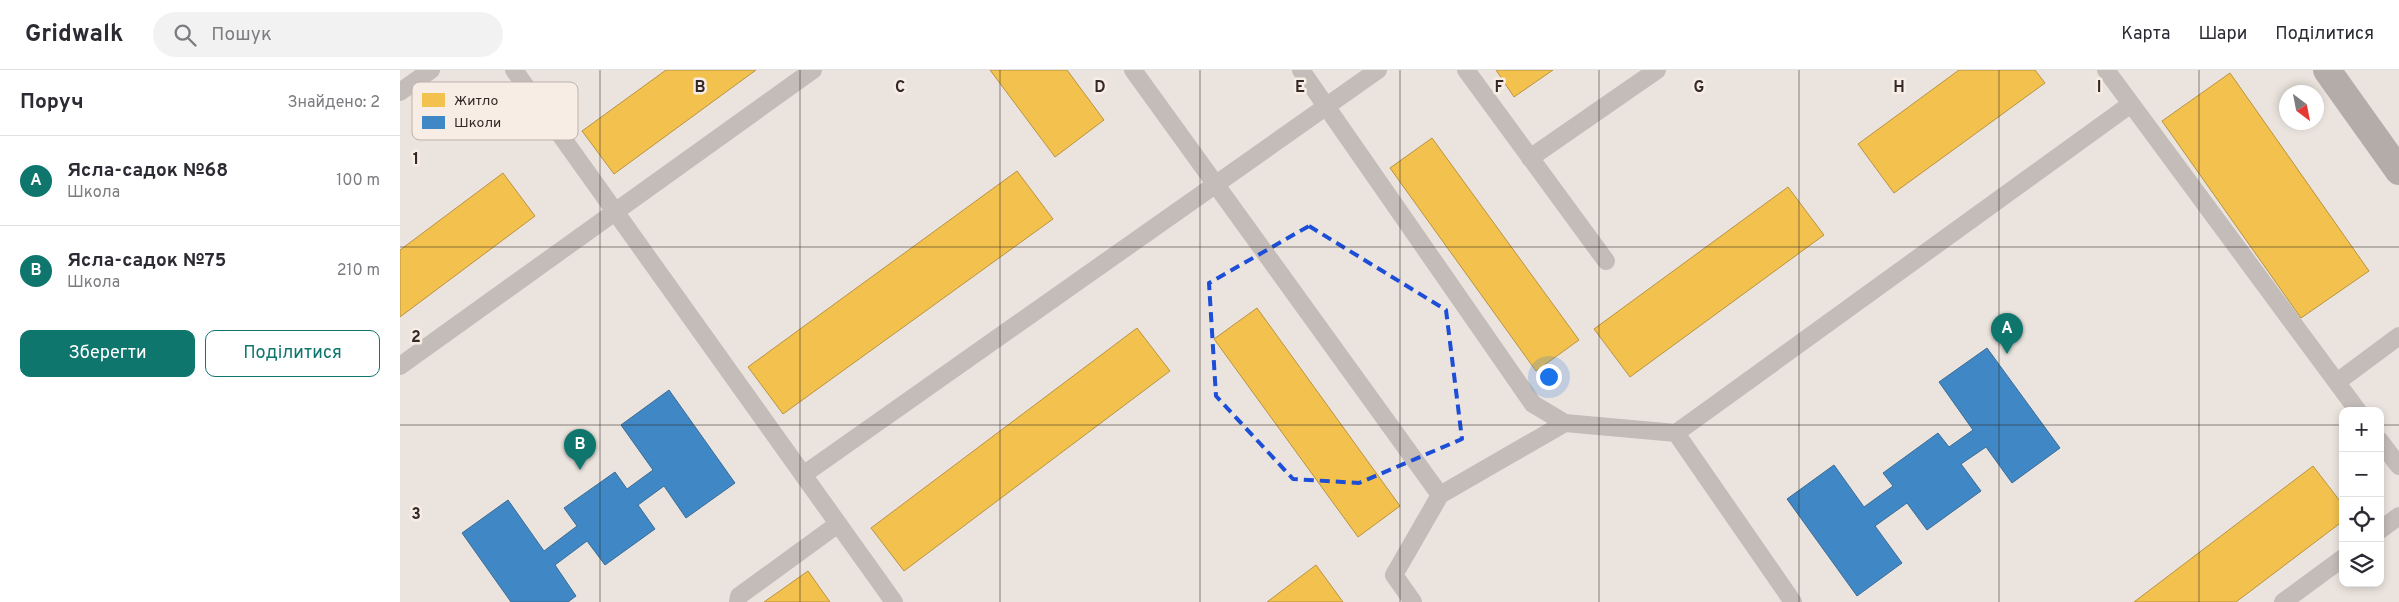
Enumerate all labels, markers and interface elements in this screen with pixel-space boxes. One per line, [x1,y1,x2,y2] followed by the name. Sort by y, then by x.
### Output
[153,12,503,57] search box
[25,20,123,50] text: Gridwalk
[171,21,199,49] icon: search
[211,23,272,47] text: Пошук
[2121,23,2170,46] text: Карта
[2198,23,2247,46] text: Шари
[2275,23,2374,46] text: Поділитися
[694,78,706,98] text: B
[895,78,905,98] text: C
[1094,78,1106,98] text: D
[1295,78,1305,98] text: E
[1494,78,1504,98] text: F
[1694,78,1704,98] text: G
[1893,78,1905,98] text: H
[2097,78,2101,98] text: I
[412,82,578,140] legend
[2279,85,2324,130] north arrow
[20,89,84,116] text: Поруч
[287,93,380,113] text: Знайдено: 2
[454,93,498,110] text: Житло
[454,115,501,132] text: Школи
[413,150,419,170] text: 1
[67,159,228,183] text: Ясла-садок №68
[30,171,42,191] text: A
[336,171,380,191] text: 100 m
[67,183,120,203] text: Школа
[67,249,226,273] text: Ясла-садок №75
[30,261,42,281] text: B
[337,261,380,281] text: 210 m
[67,273,120,293] text: Школа
[1991,313,2023,354] pin: A
[411,328,421,348] text: 2
[20,330,195,377] button: Зберегти
[205,330,380,377] button: Поділитися
[1536,364,1562,390] your location
[2339,407,2384,587] map controls
[2339,407,2384,452] button: +
[564,429,596,470] pin: B
[2339,452,2384,497] button: −
[2339,497,2384,542] button: locate
[411,505,421,525] text: 3
[2339,542,2384,587] button: layers

